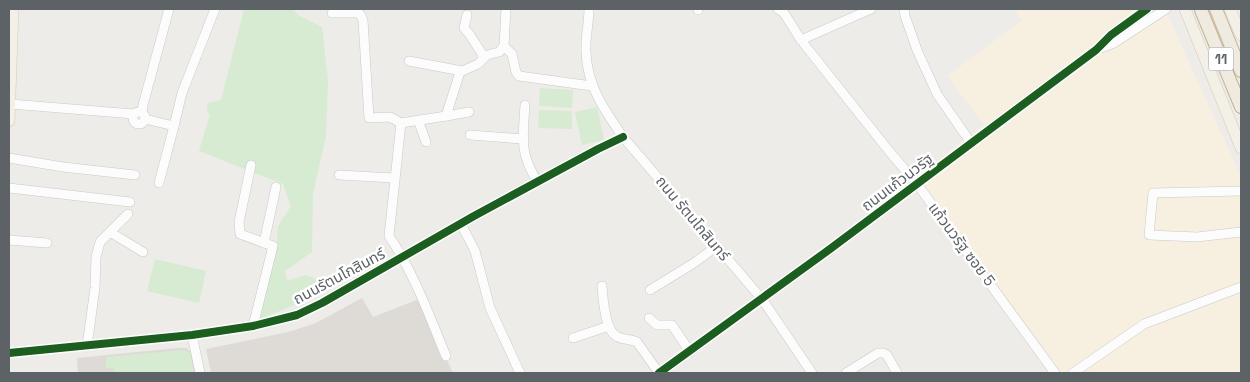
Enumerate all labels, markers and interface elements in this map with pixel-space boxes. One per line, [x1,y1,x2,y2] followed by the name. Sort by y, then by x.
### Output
[1208,48,1234,70] road number: 11
[858,149,936,215] street label: ถนนแก้วนวรัฐ
[652,172,735,265] street label: ถนน รัตนโกสินทร์
[924,199,1000,289] street label: แก้วนวรัฐ ซอย 5
[290,243,389,308] street label: ถนนรัตนโกสินทร์

